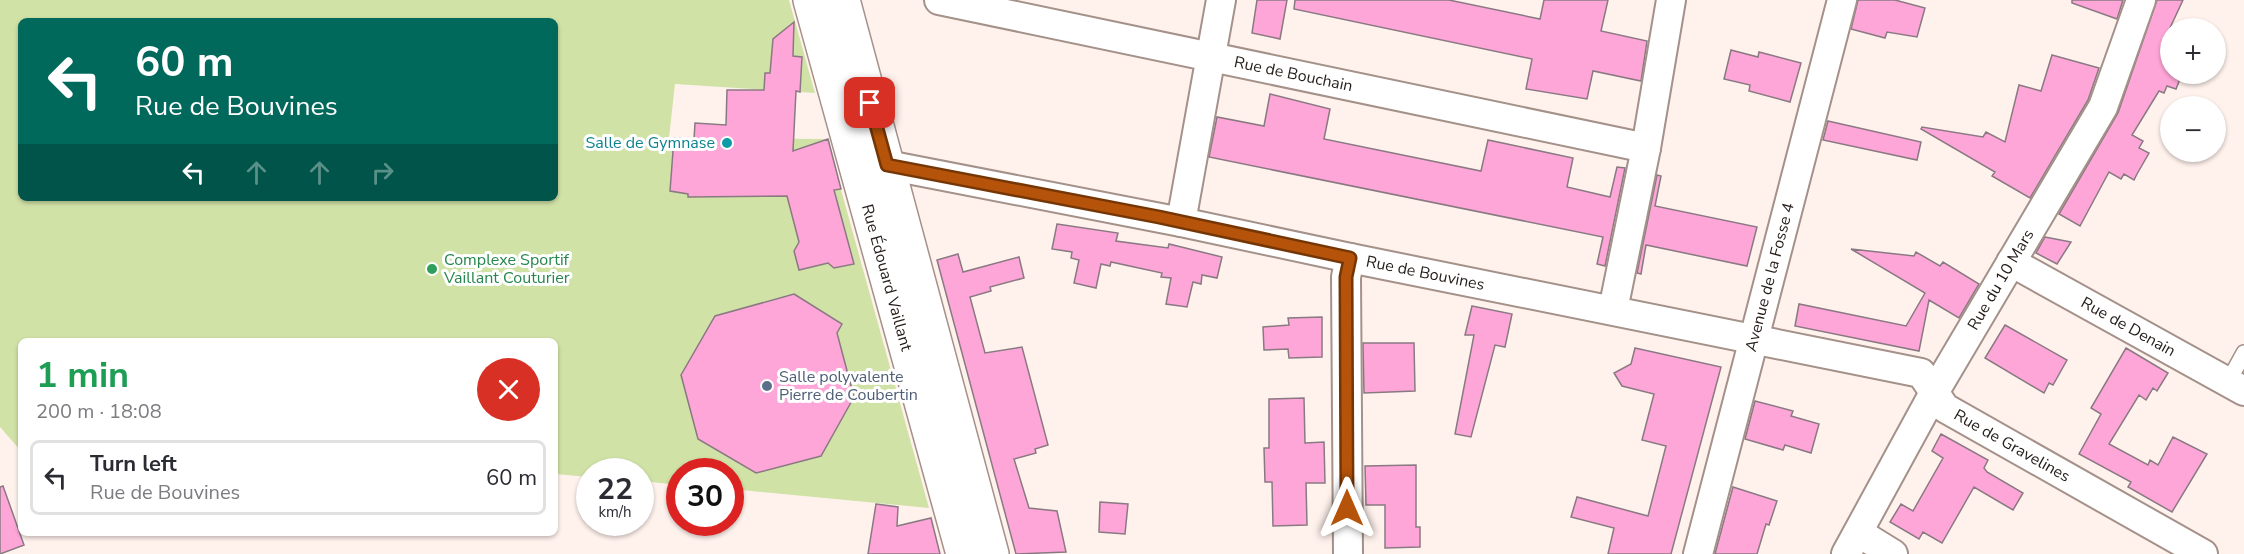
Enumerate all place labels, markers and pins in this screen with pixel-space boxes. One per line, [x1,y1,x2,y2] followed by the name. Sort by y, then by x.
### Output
[844,77,895,128] pin
[585,132,715,154] place label: Salle de Gymnase
[720,136,734,150] marker: Salle de Gymnase
[443,249,570,289] place label: Complexe Sportif Vaillant Couturier
[425,262,439,276] marker: Complexe Sportif Vaillant Couturier
[779,366,918,406] place label: Salle polyvalente Pierre de Coubertin
[760,379,774,393] marker: Salle polyvalente Pierre de Coubertin

